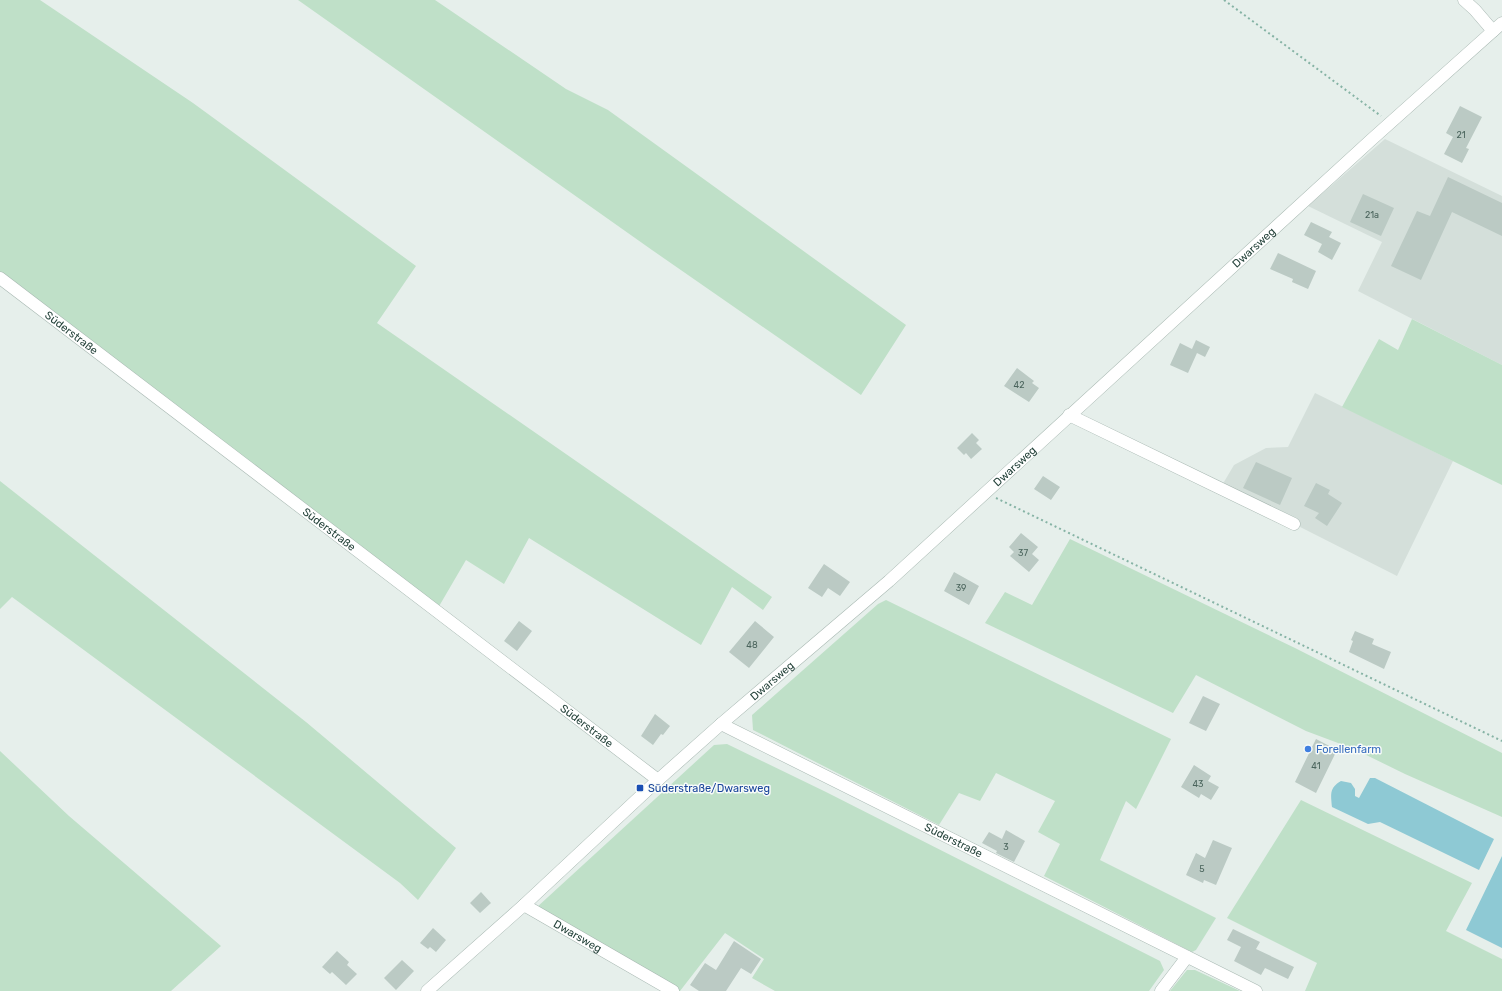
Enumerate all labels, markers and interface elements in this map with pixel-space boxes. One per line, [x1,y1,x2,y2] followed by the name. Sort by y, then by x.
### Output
[1456,130,1466,140] house number: 21
[1365,210,1379,220] house number: 21a
[1230,225,1278,271] street label: Dwarsweg
[42,309,100,357] street label: Süderstraße
[1014,380,1024,390] house number: 42
[991,444,1039,489] street label: Dwarsweg
[300,505,358,554] street label: Süderstraße
[1018,548,1028,558] house number: 37
[956,583,966,593] house number: 39
[746,640,758,650] house number: 48
[748,659,797,703] street label: Dwarsweg
[557,702,615,750] street label: Süderstraße
[1316,743,1381,756] place label: Forellenfarm
[1303,744,1313,754] marker: Forellenfarm
[1311,761,1321,771] house number: 41
[1193,779,1204,789] house number: 43
[648,782,770,795] place label: Süderstraße/Dwarsweg
[635,783,645,793] marker: Süderstraße/Dwarsweg
[922,821,985,860] street label: Süderstraße
[1003,842,1009,852] house number: 3
[1199,864,1205,874] house number: 5
[551,917,604,955] street label: Dwarsweg

